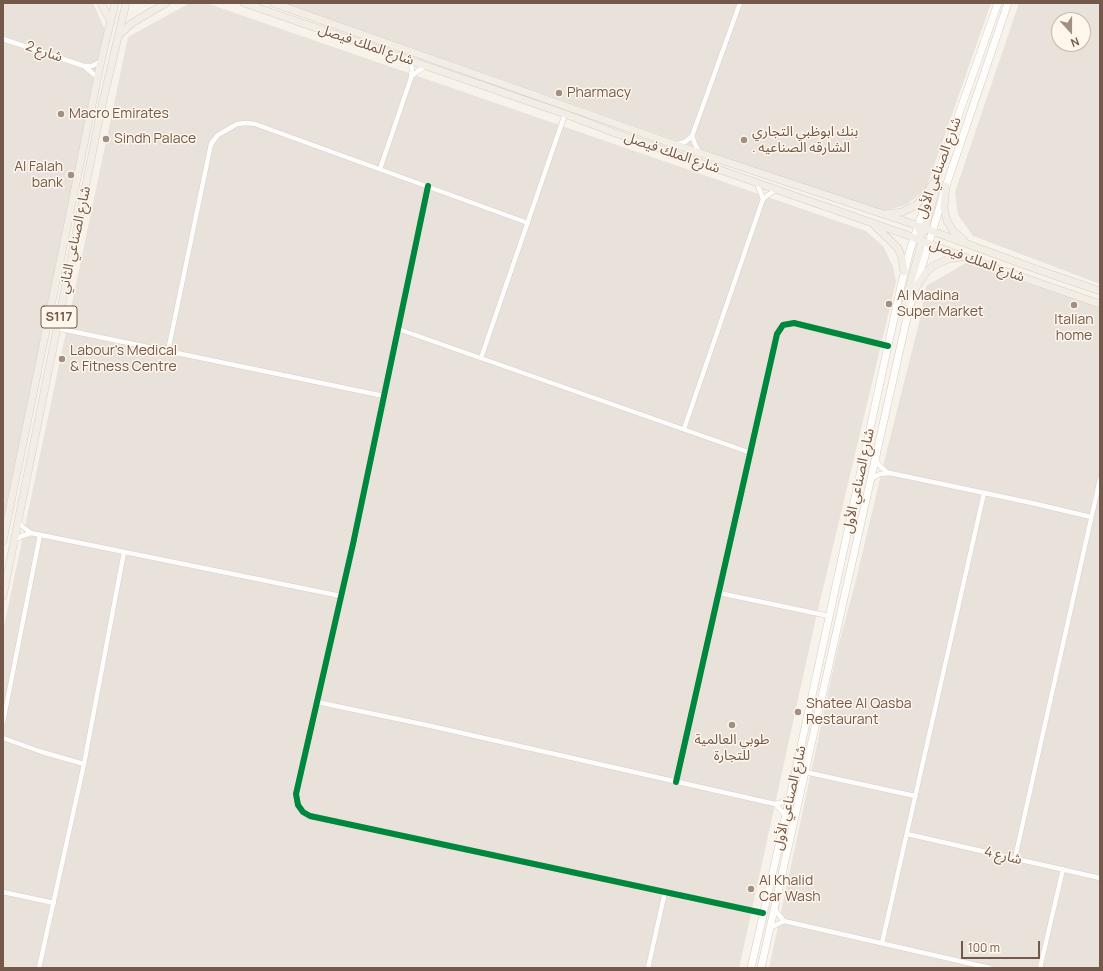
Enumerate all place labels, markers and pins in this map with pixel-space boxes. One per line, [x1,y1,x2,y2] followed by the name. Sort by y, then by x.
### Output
[567,85,631,101] place label: Pharmacy
[554,88,564,98] marker: Pharmacy
[69,106,169,122] place label: Macro Emirates
[56,109,66,119] marker: Macro Emirates
[752,124,858,156] place label: بنك ابوظبي التجاري . الشارقه الصناعيه
[114,131,196,147] place label: Sindh Palace
[101,134,111,144] marker: Sindh Palace
[739,135,749,145] marker: بنك ابوظبي التجاري . الشارقه الصناعيه
[14,159,63,192] place label: Al Falah bank
[66,170,76,180] marker: Al Falah bank
[897,288,983,320] place label: Al Madina Super Market
[884,299,894,309] marker: Al Madina Super Market
[1069,300,1079,310] marker: Italian home
[1054,312,1094,344] place label: Italian home
[70,343,177,376] place label: Labour's Medical & Fitness Centre
[57,354,67,364] marker: Labour's Medical & Fitness Centre
[806,696,911,728] place label: Shatee Al Qasba Restaurant
[793,707,803,717] marker: Shatee Al Qasba Restaurant
[727,720,737,730] marker: طوبي العالمية للتجارة
[694,732,770,764] place label: طوبي العالمية للتجارة
[759,873,821,906] place label: Al Khalid Car Wash
[746,884,756,894] marker: Al Khalid Car Wash

